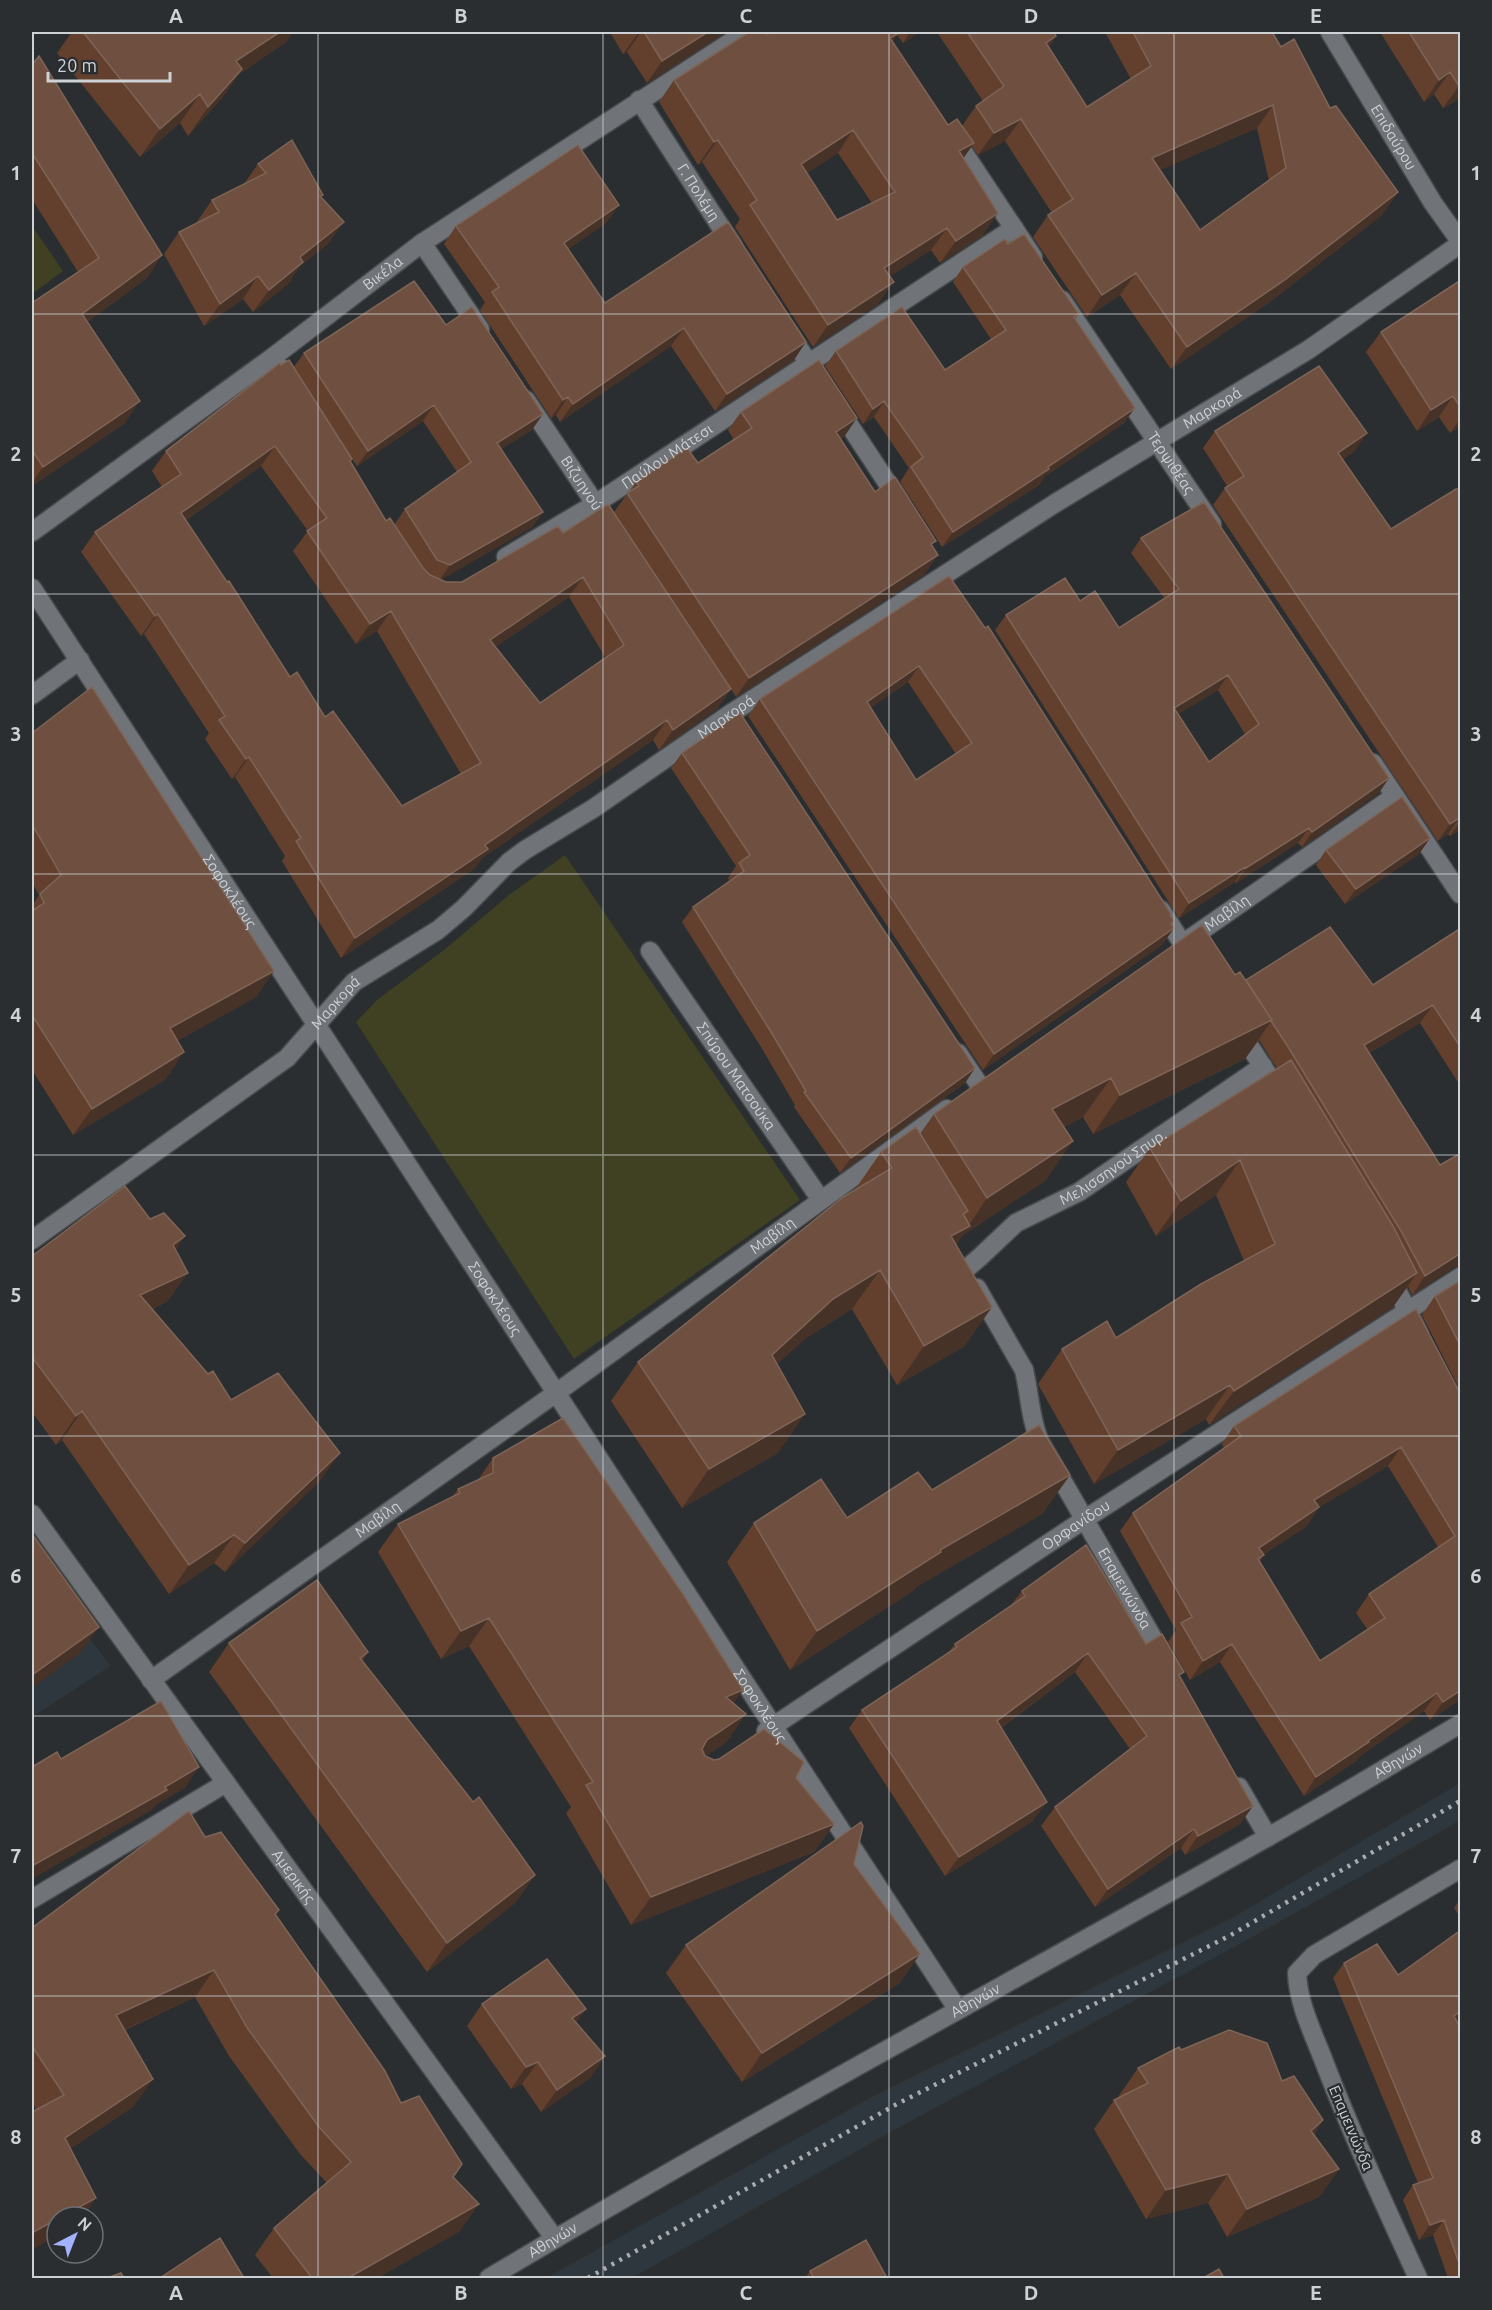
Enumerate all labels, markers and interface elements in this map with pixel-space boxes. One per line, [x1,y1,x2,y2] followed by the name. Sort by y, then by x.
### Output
[169,4,183,27] text: A
[454,4,468,27] text: B
[740,4,753,27] text: C
[1024,4,1038,27] text: D
[1310,4,1322,27] text: E
[48,45,170,83] scale bar
[57,55,97,75] text: 20 m
[1368,101,1420,173] street label: Επιδαύρου
[674,160,724,224] street label: Γ. Πολέμη
[10,161,22,184] text: 1
[1470,161,1482,184] text: 1
[359,252,406,293] street label: Βικέλα
[1180,384,1244,432] street label: Μαρκορά
[618,420,716,492] street label: Παύλου Μάτεσι
[1145,428,1198,497] street label: Τερψιθέας
[10,442,22,465] text: 2
[1470,442,1482,465] text: 2
[558,453,606,513] street label: Βιζυηνού
[694,691,758,742] street label: Μαρκορά
[10,722,22,745] text: 3
[1470,722,1482,745] text: 3
[200,851,260,931] street label: Σοφοκλέους
[1201,891,1253,934] street label: Μαβίλη
[307,972,362,1032] street label: Μαρκορά
[10,1003,22,1026] text: 4
[1470,1003,1482,1026] text: 4
[694,1019,779,1133] street label: Σπύρου Ματσούκα
[1057,1126,1170,1208] street label: Μελισσηνού Σπυρ.
[746,1213,798,1257] street label: Μαβίλη
[465,1258,525,1339] street label: Σοφοκλέους
[10,1283,22,1306] text: 5
[1470,1283,1482,1306] text: 5
[1038,1496,1113,1553] street label: Ορφανίδου
[352,1497,403,1541] street label: Μαβίλη
[1095,1545,1155,1632] street label: Επαμεινώνδα
[10,1564,22,1587] text: 6
[1470,1564,1482,1587] text: 6
[730,1666,791,1746] street label: Σοφοκλέους
[1370,1739,1426,1782] street label: Αθηνών
[10,1844,22,1867] text: 7
[1470,1844,1482,1867] text: 7
[269,1846,319,1906] street label: Αμερικής
[947,1979,1003,2021] street label: Αθηνών
[1326,2083,1377,2173] street label: Επαμεινώνδα
[10,2125,22,2148] text: 8
[1470,2125,1482,2148] text: 8
[45,2205,105,2265] north arrow
[75,2213,95,2235] text: N
[525,2219,580,2261] street label: Αθηνών
[169,2281,183,2304] text: A
[454,2281,468,2304] text: B
[740,2281,753,2304] text: C
[1024,2281,1038,2304] text: D
[1310,2281,1322,2304] text: E

